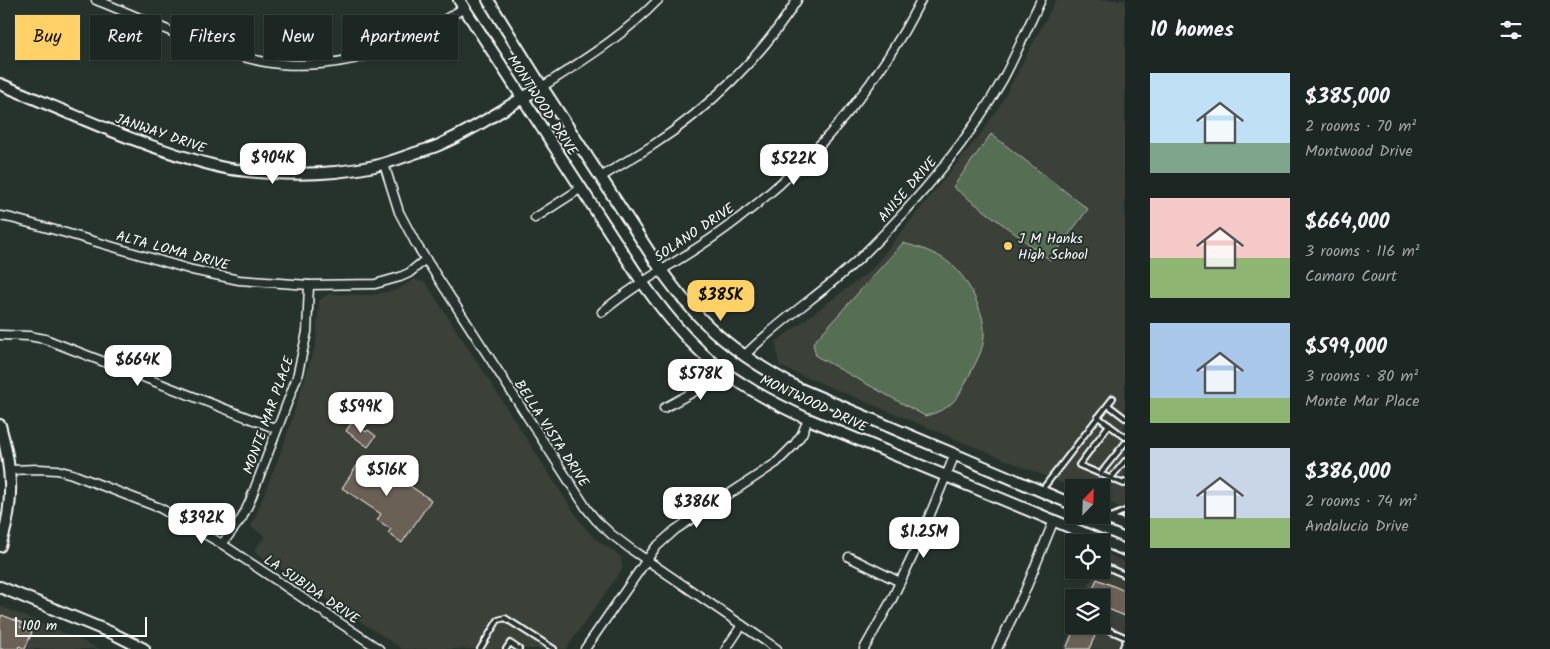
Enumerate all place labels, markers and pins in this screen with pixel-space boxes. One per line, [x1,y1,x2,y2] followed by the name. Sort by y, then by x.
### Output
[238,142,308,185] pin: $904K
[759,144,829,186] pin: $522K
[1018,228,1088,266] place label: J M Hanks High School
[1002,240,1014,252] marker: J M Hanks High School
[686,280,756,322] pin: $385K
[103,344,173,387] pin: $664K
[666,358,736,401] pin: $578K
[326,392,396,434] pin: $599K
[352,454,422,497] pin: $516K
[662,486,732,529] pin: $386K
[167,502,237,545] pin: $392K
[883,516,965,559] pin: $1.25M

